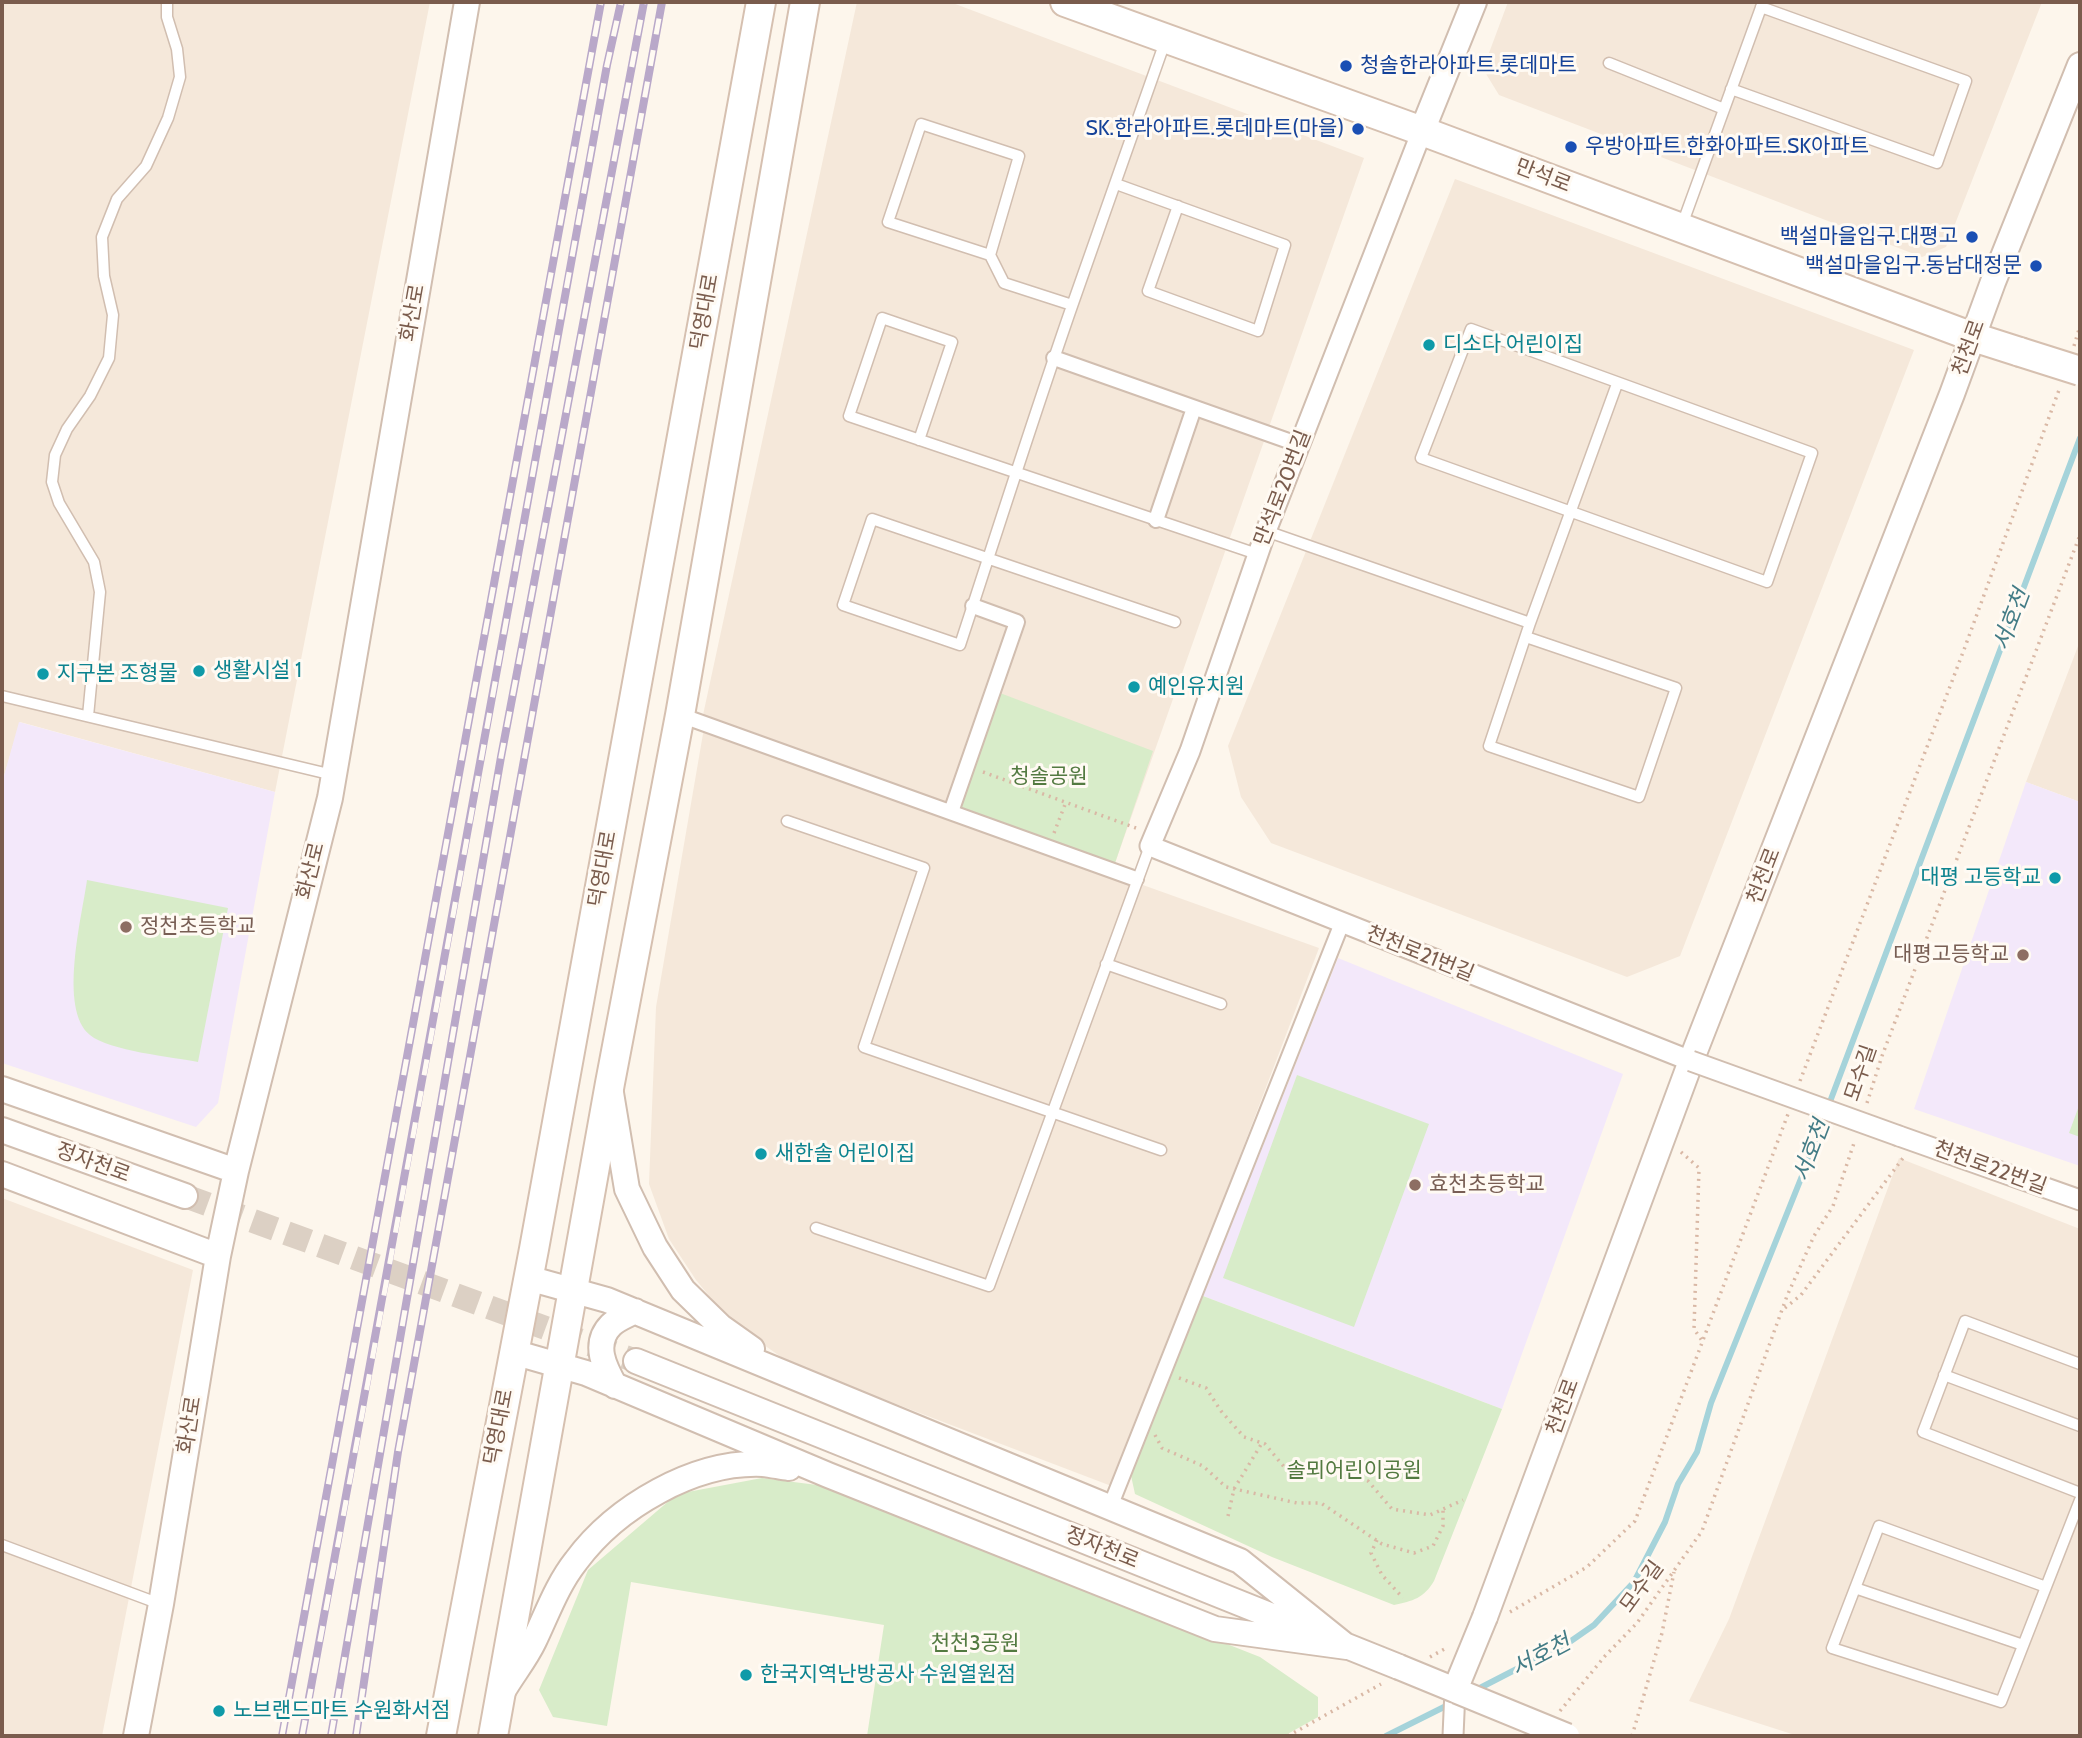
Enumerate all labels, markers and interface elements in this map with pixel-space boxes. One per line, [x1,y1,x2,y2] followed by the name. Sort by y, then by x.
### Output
[1360,53,1577,79] place label: 청솔한라아파트.롯데마트
[1338,58,1354,74] marker: 청솔한라아파트.롯데마트
[1085,116,1344,142] place label: SK.한라아파트.롯데마트(마을)
[1350,121,1366,137] marker: SK.한라아파트.롯데마트(마을)
[1585,134,1869,160] place label: 우방아파트.한화아파트.SK아파트
[1563,139,1579,155] marker: 우방아파트.한화아파트.SK아파트
[1511,154,1575,198] street label: 만석로
[1780,224,1958,250] place label: 백설마을입구.대평고
[1964,229,1980,245] marker: 백설마을입구.대평고
[1805,253,2022,279] place label: 백설마을입구.동남대정문
[2028,258,2044,274] marker: 백설마을입구.동남대정문
[686,272,724,352] street label: 덕영대로
[396,282,430,344] street label: 화산로
[1947,316,1991,380] street label: 천천로
[1443,332,1583,358] place label: 디소다 어린이집
[1421,337,1437,353] marker: 디소다 어린이집
[1249,426,1317,550] street label: 만석로20번길
[1988,585,2036,655] water label: 서호천
[213,658,302,684] place label: 생활시설 1
[57,661,178,687] place label: 지구본 조형물
[191,663,207,679] marker: 생활시설 1
[35,666,51,682] marker: 지구본 조형물
[1148,674,1245,700] place label: 예인유치원
[1126,679,1142,695] marker: 예인유치원
[1010,764,1088,790] park label: 청솔공원
[584,829,622,909] street label: 덕영대로
[292,840,330,902] street label: 화산로
[1742,844,1786,908] street label: 천천로
[1920,865,2041,891] place label: 대평 고등학교
[2047,870,2063,886] marker: 대평 고등학교
[140,914,256,940] place label: 정천초등학교
[118,919,134,935] marker: 정천초등학교
[1362,921,1478,987] street label: 천천로21번길
[1893,942,2009,968] place label: 대평고등학교
[2015,947,2031,963] marker: 대평고등학교
[1840,1041,1882,1105] street label: 모수길
[1788,1116,1836,1186] water label: 서호천
[1930,1136,2050,1200] street label: 천천로22번길
[52,1138,134,1188] street label: 정자천로
[775,1141,915,1167] place label: 새한솔 어린이집
[753,1146,769,1162] marker: 새한솔 어린이집
[1429,1172,1545,1198] place label: 효천초등학교
[1407,1177,1423,1193] marker: 효천초등학교
[1541,1375,1585,1439] street label: 천천로
[479,1387,519,1467] street label: 덕영대로
[173,1394,207,1456] street label: 화산로
[1286,1458,1422,1484] park label: 솔뫼어린이공원
[1061,1522,1143,1574] street label: 정자천로
[1615,1556,1669,1618] street label: 모수길
[1506,1629,1576,1683] water label: 서호천
[931,1631,1019,1657] park label: 천천3공원
[760,1662,1016,1688] place label: 한국지역난방공사 수원열원점
[738,1667,754,1683] marker: 한국지역난방공사 수원열원점
[233,1698,450,1724] place label: 노브랜드마트 수원화서점
[211,1703,227,1719] marker: 노브랜드마트 수원화서점

